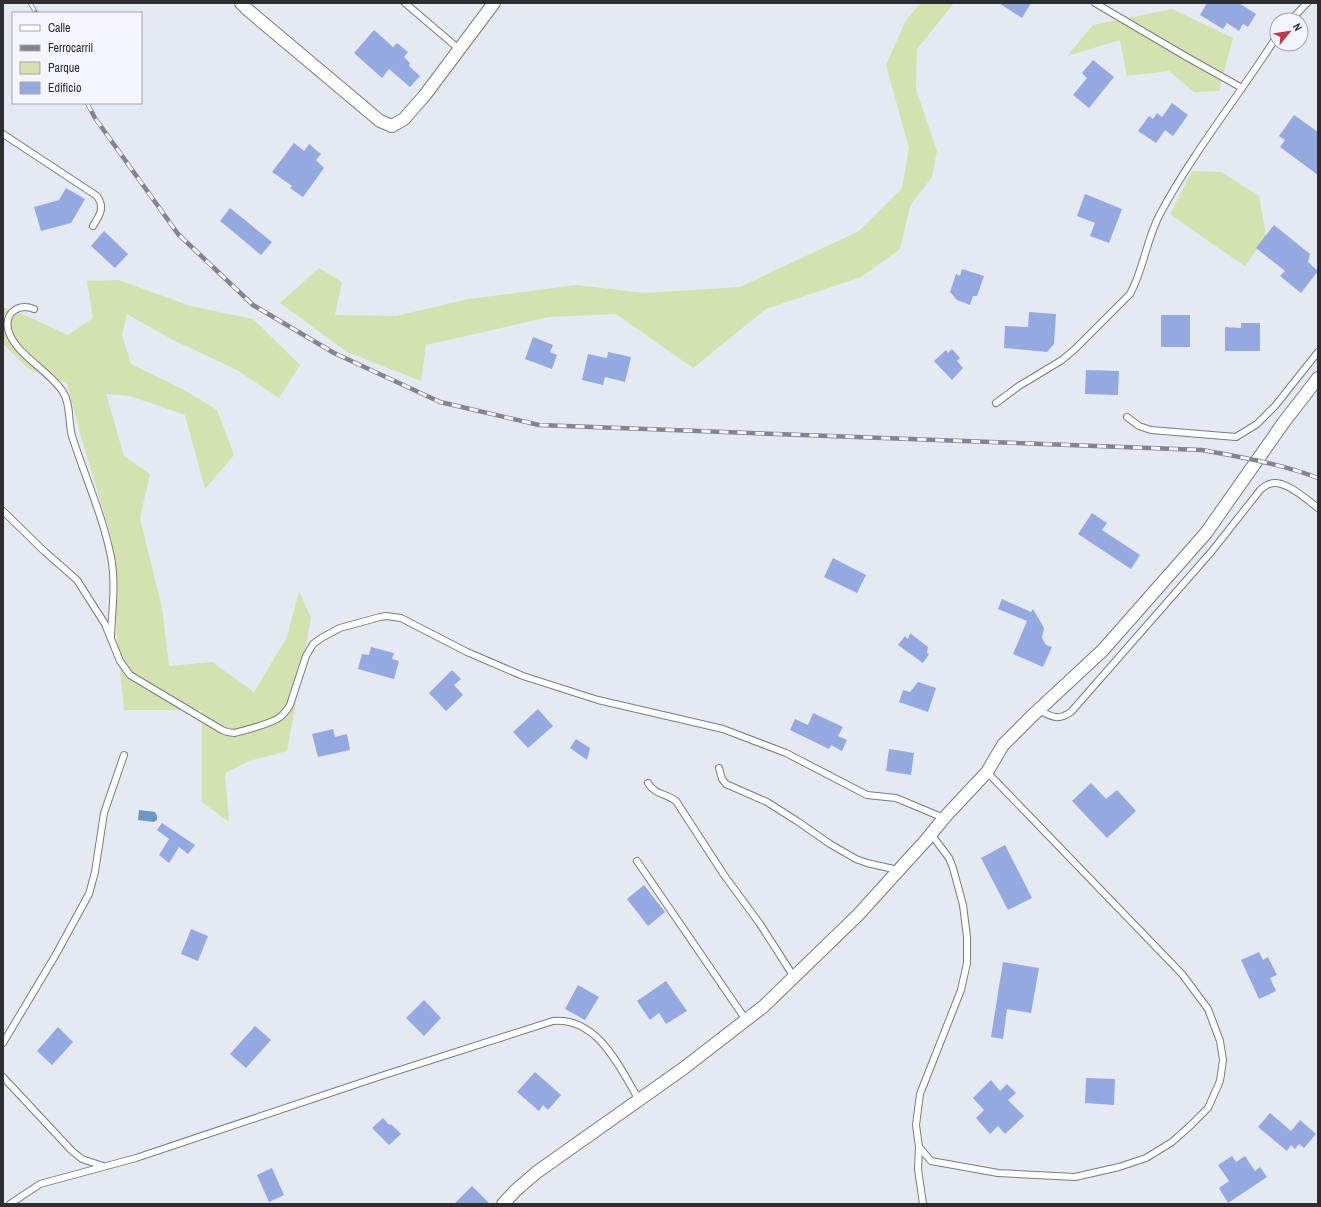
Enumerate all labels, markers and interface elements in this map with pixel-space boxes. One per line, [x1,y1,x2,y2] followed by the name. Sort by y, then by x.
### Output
[12,12,142,104] legend
[1269,12,1309,52] north arrow
[48,20,70,36] text: Calle
[1290,21,1305,33] text: N
[48,40,93,56] text: Ferrocarril
[48,60,80,76] text: Parque
[48,80,81,96] text: Edificio

